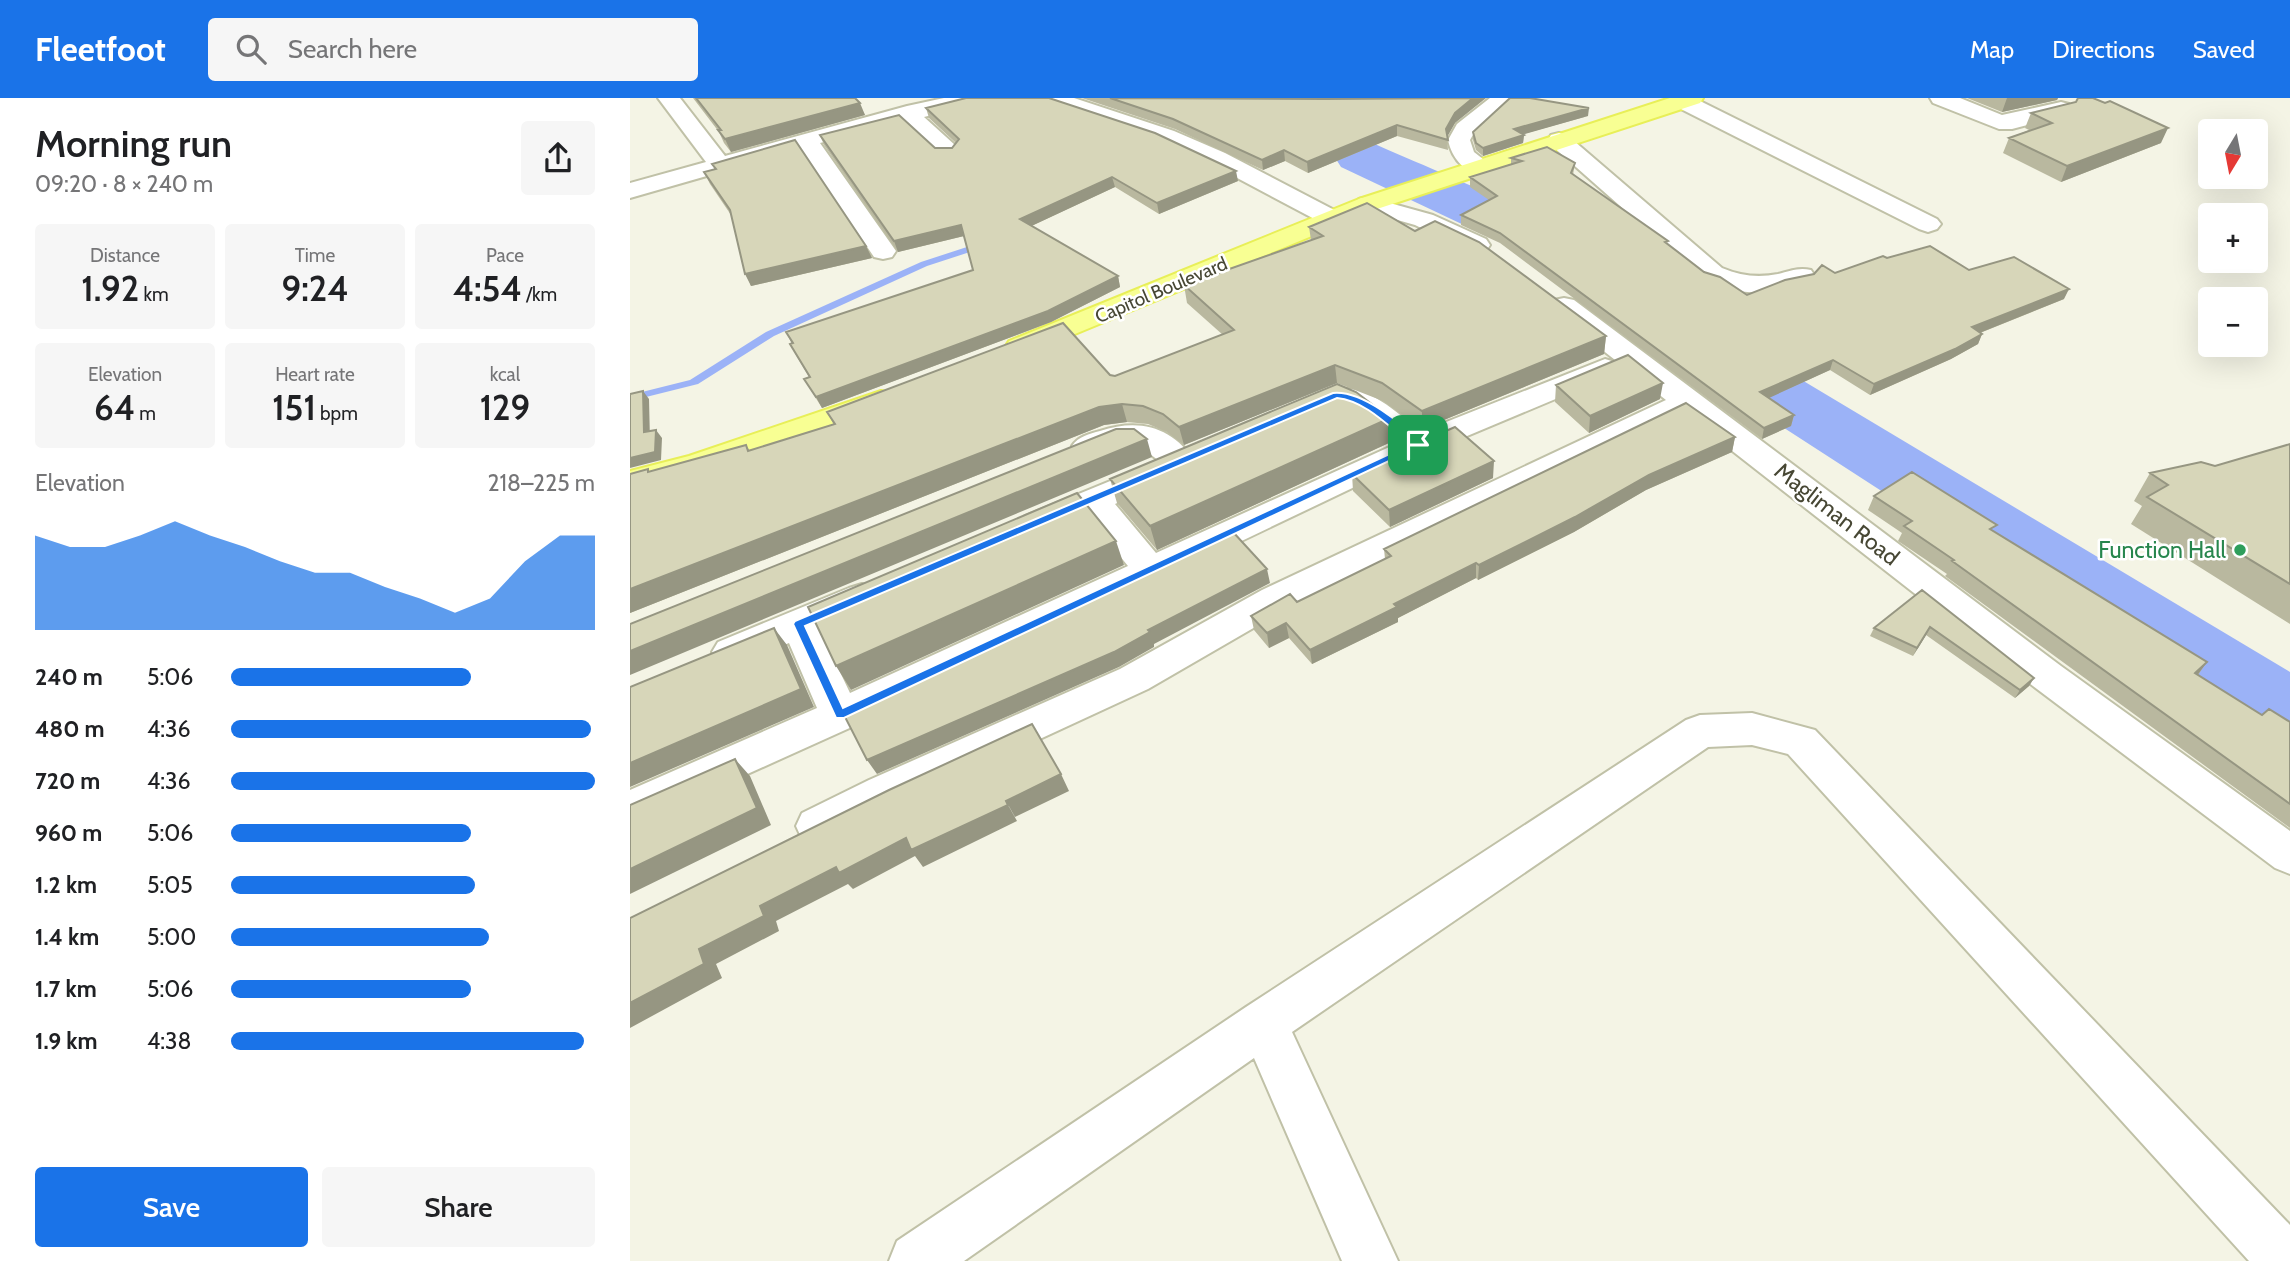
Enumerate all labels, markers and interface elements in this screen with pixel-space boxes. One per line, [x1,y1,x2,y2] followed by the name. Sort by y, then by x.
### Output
[208,18,698,81] search box
[35,29,166,69] text: Fleetfoot
[232,30,270,68] icon: search
[288,33,417,65] text: Search here
[1970,35,2014,64] text: Map
[2052,35,2155,64] text: Directions
[2193,35,2255,64] text: Saved
[2198,119,2268,189] north arrow
[2198,119,2268,357] map controls
[35,120,232,167] text: Morning run
[521,121,595,195] button: share
[35,170,213,198] text: 09:20 · 8 × 240 m
[2198,203,2268,273] button: +
[90,244,160,267] text: Distance
[295,244,335,267] text: Time
[486,244,524,267] text: Pace
[1091,252,1231,328] street label: Capitol Boulevard
[81,267,139,310] text: 1.92
[282,267,348,310] text: 9:24
[453,267,522,310] text: 4:54
[139,283,169,306] text: km
[522,283,557,306] text: /km
[2198,287,2268,357] button: −
[88,363,162,386] text: Elevation
[275,363,355,386] text: Heart rate
[490,363,520,386] text: kcal
[94,386,135,429] text: 64
[272,386,316,429] text: 151
[480,386,530,429] text: 129
[135,402,156,425] text: m
[316,402,358,425] text: bpm
[1388,415,1448,475] pin
[1399,426,1437,464] icon: arrive
[1769,457,1905,571] street label: Magliman Road
[35,469,125,497] text: Elevation
[487,469,595,497] text: 218–225 m
[2098,536,2227,564] place label: Function Hall
[2232,542,2248,558] marker: Function Hall
[35,663,103,691] text: 240 m
[147,663,193,691] text: 5:06
[35,715,105,743] text: 480 m
[147,715,191,743] text: 4:36
[35,767,100,795] text: 720 m
[147,767,191,795] text: 4:36
[35,819,102,847] text: 960 m
[147,819,193,847] text: 5:06
[35,871,97,899] text: 1.2 km
[147,871,193,899] text: 5:05
[35,923,99,951] text: 1.4 km
[147,923,196,951] text: 5:00
[35,975,97,1003] text: 1.7 km
[147,975,193,1003] text: 5:06
[35,1027,98,1055] text: 1.9 km
[147,1027,191,1055] text: 4:38
[35,1167,308,1247] button: Save
[322,1167,595,1247] button: Share

